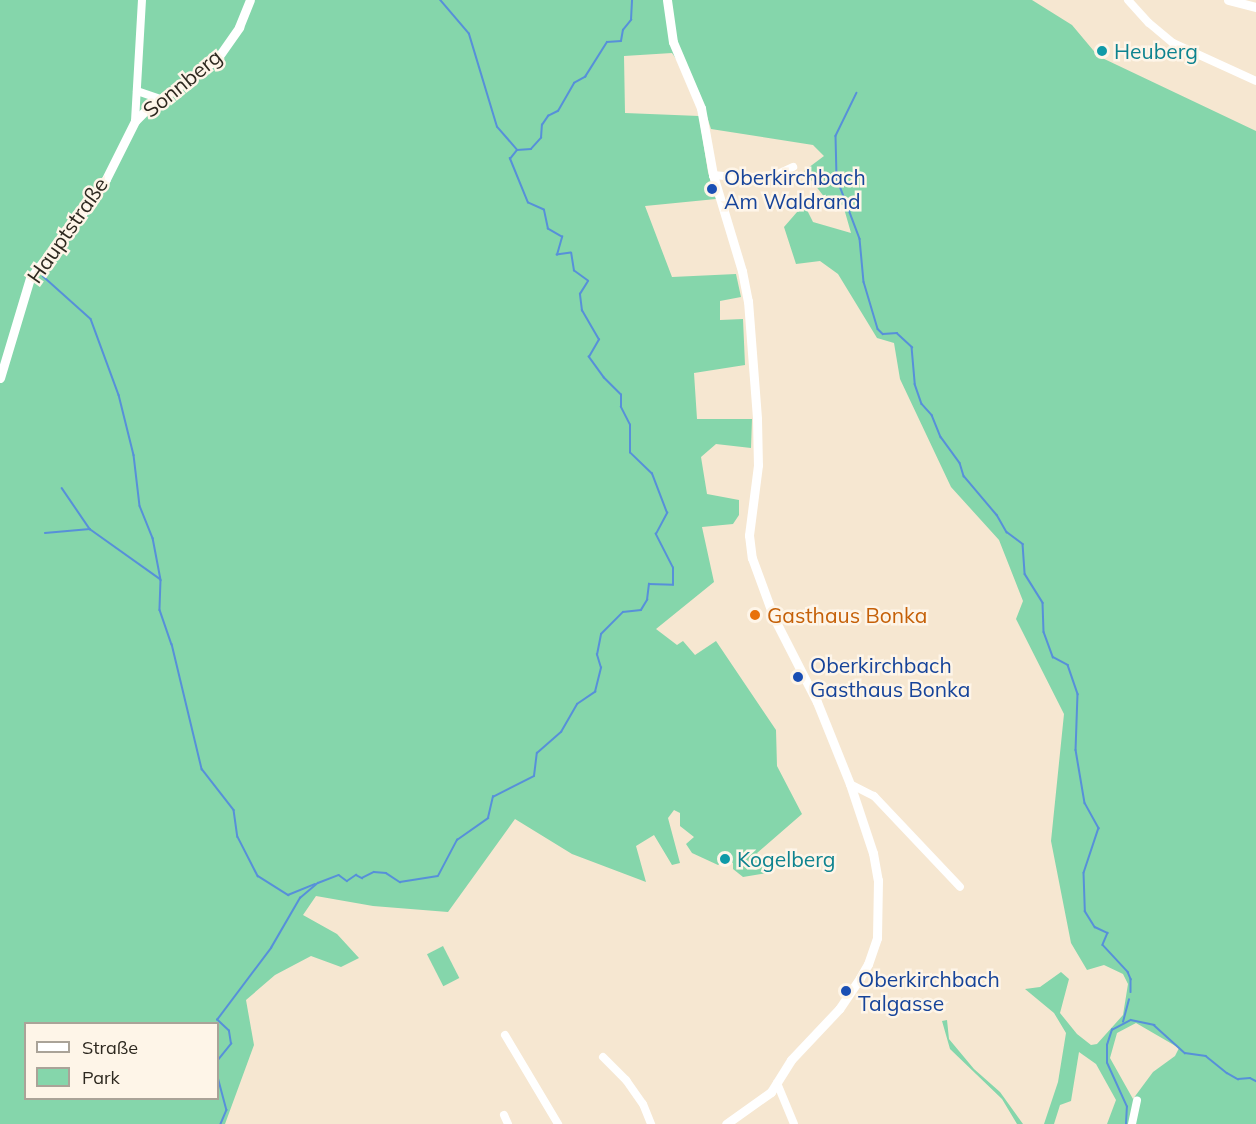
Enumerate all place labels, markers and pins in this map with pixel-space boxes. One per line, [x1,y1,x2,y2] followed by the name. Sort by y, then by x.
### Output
[1114,38,1198,64] place label: Heuberg
[1095,44,1109,58] marker: Heuberg
[724,164,866,214] place label: Oberkirchbach Am Waldrand
[705,182,719,196] marker: Oberkirchbach Am Waldrand
[767,602,927,628] place label: Gasthaus Bonka
[748,608,762,622] marker: Gasthaus Bonka
[810,652,970,702] place label: Oberkirchbach Gasthaus Bonka
[791,670,805,684] marker: Oberkirchbach Gasthaus Bonka
[737,846,835,872] place label: Kogelberg
[718,852,732,866] marker: Kogelberg
[858,966,1000,1016] place label: Oberkirchbach Talgasse
[839,984,853,998] marker: Oberkirchbach Talgasse

